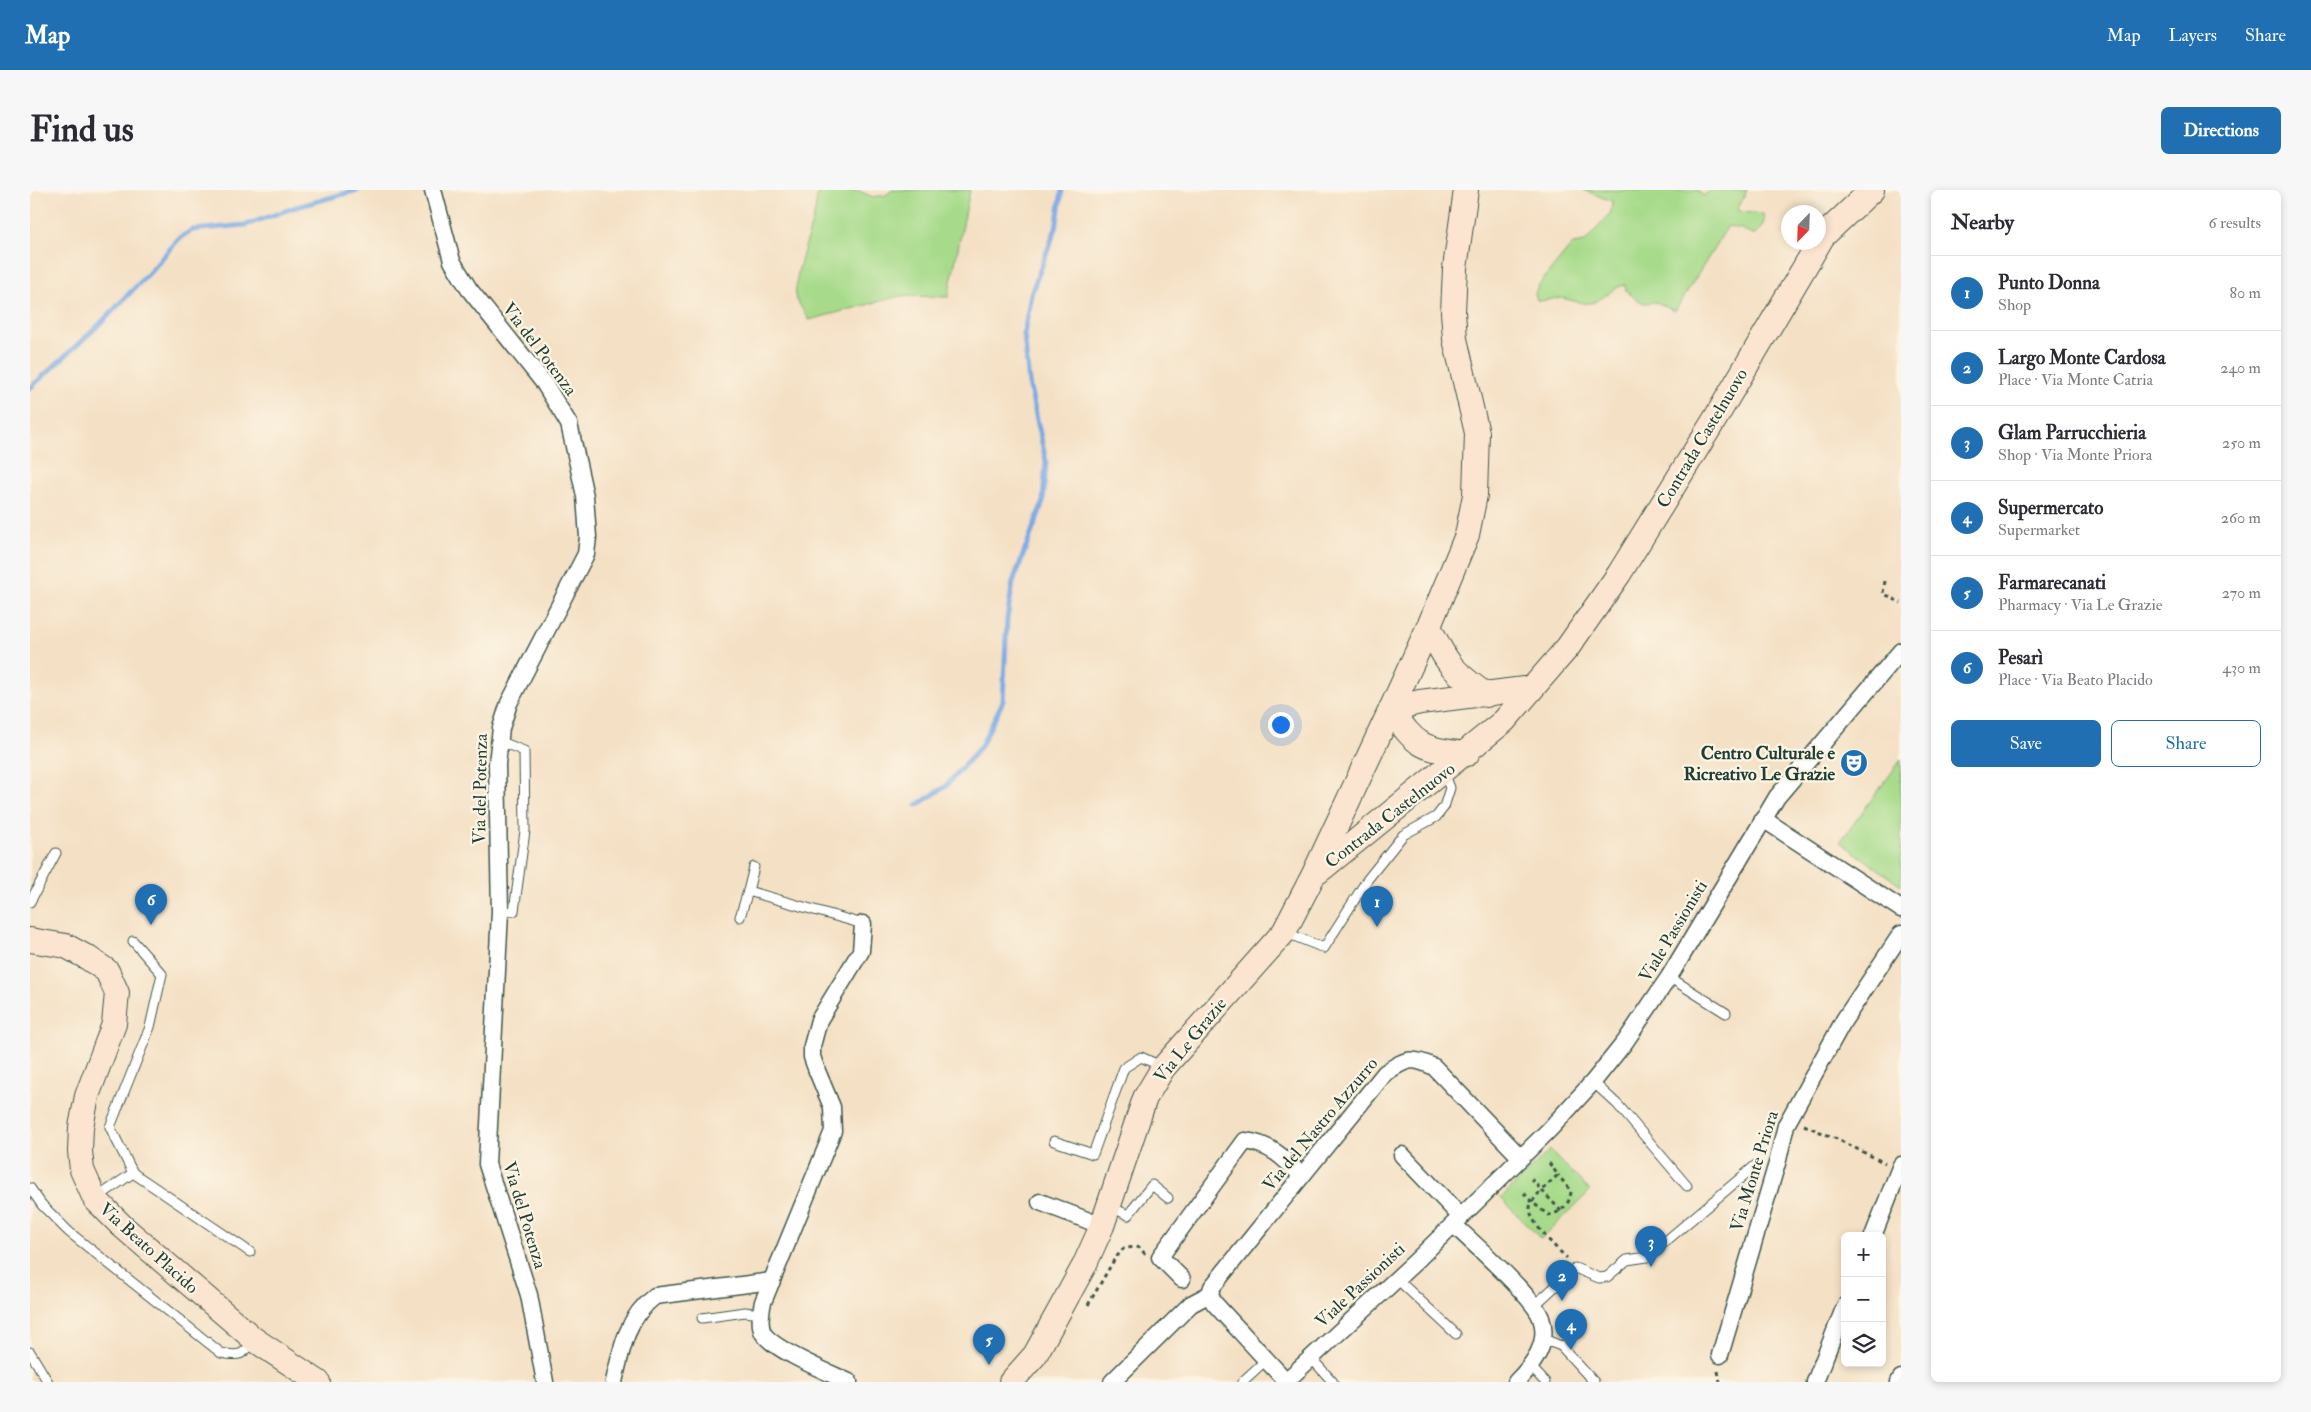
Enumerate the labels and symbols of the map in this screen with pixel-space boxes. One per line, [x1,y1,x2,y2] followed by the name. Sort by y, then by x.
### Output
[1781,205,1826,250] north arrow
[497,298,583,401] street label: Via del Potenza
[1652,364,1753,512] street label: Contrada Castelnuovo
[1268,712,1294,738] your location
[468,733,493,845] street label: Via del Potenza
[1683,742,1835,786] place label: Centro Culturale e Ricreativo Le Grazie
[1839,748,1869,778] theatre icon: Centro Culturale e Ricreativo Le Grazie
[1321,757,1460,873] street label: Contrada Castelnuovo
[1634,876,1713,986] street label: Viale Passionisti
[135,884,167,925] pin: 6
[1361,886,1393,927] pin: 1
[1149,993,1232,1088] street label: Via Le Grazie
[1258,1052,1383,1196] street label: Via del Nastro Azzurro
[1725,1107,1784,1234] street label: Via Monte Priora
[497,1159,552,1272] street label: Via del Potenza
[94,1198,203,1299] street label: Via Beato Placido
[1635,1226,1667,1267] pin: 3
[1311,1238,1410,1333] street label: Viale Passionisti
[1546,1260,1578,1301] pin: 2
[1555,1309,1587,1350] pin: 4
[973,1324,1005,1365] pin: 5

